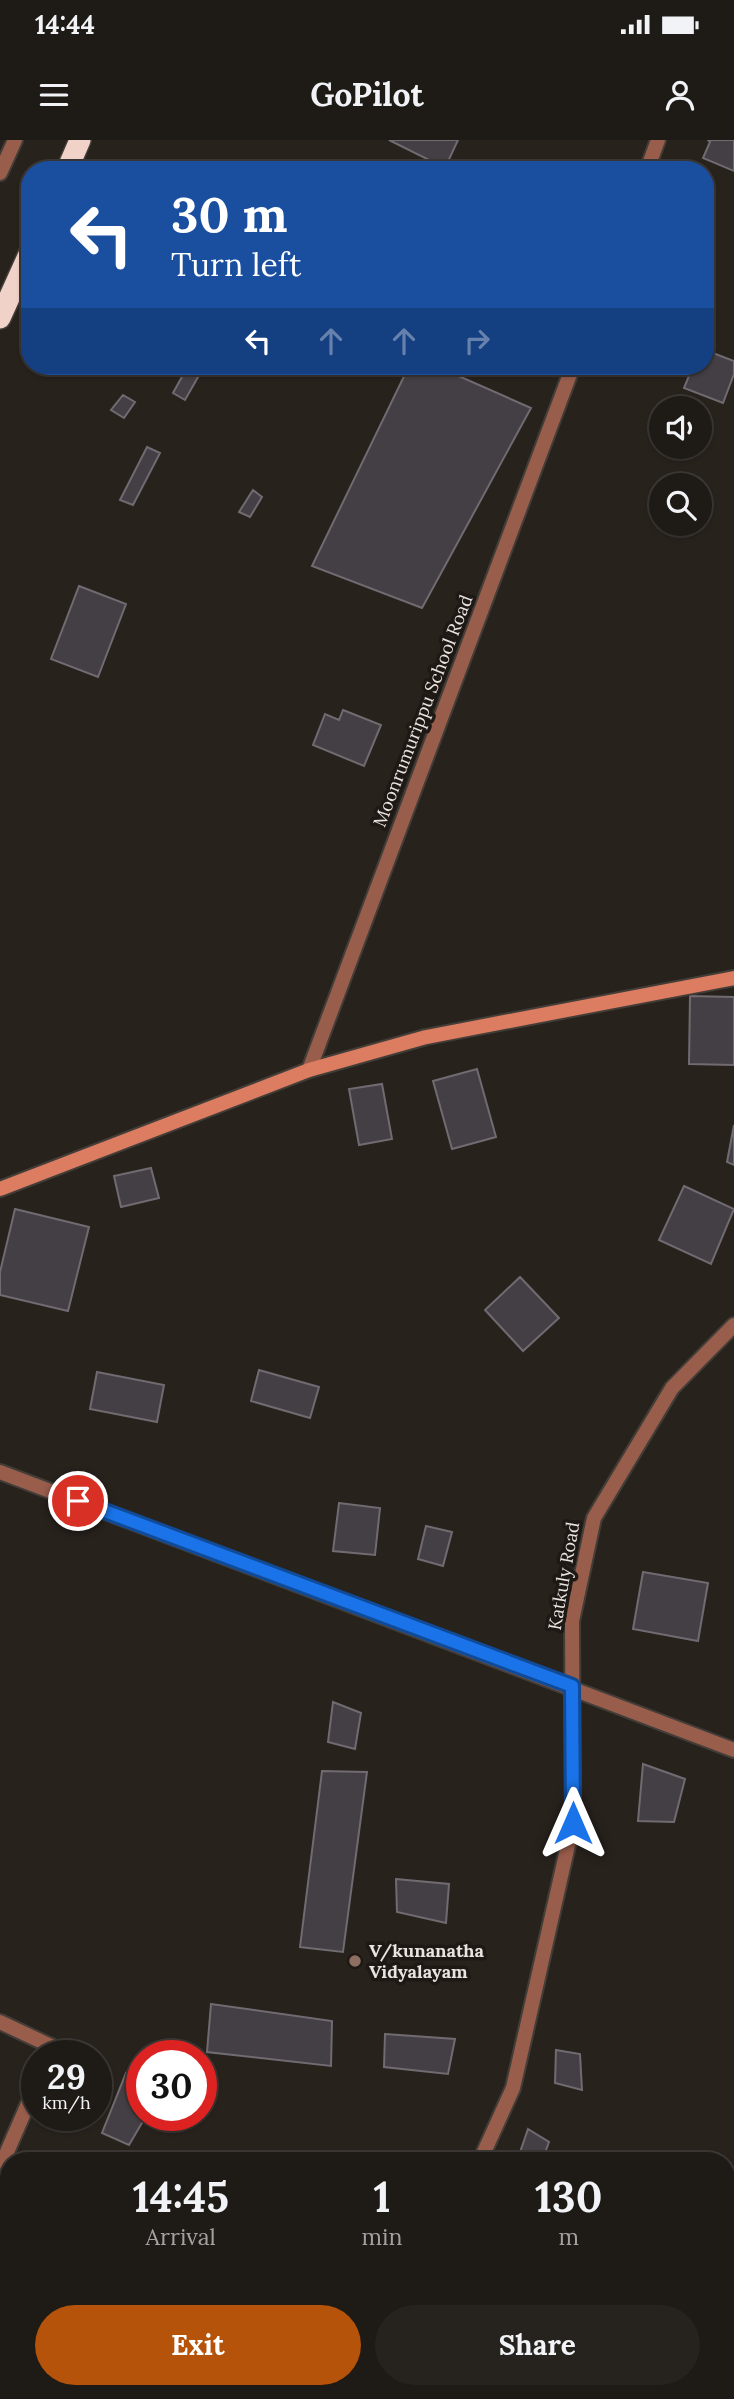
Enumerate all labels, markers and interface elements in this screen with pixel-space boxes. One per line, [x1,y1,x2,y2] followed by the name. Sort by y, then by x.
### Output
[35,8,95,41] text: 14:44
[310,74,424,115] text: GoPilot
[35,76,73,114] icon: menu
[661,76,699,114] icon: person
[171,183,288,245] text: 30 m
[56,189,147,280] icon: left
[171,244,301,285] text: Turn left
[239,322,277,360] icon: left
[312,322,350,360] icon: ahead
[385,322,423,360] icon: ahead
[458,322,496,360] icon: right
[649,396,712,536] map controls
[649,396,712,459] button: sound
[649,473,712,536] button: search
[368,591,478,830] street label: Moonrumurippu School Road
[48,1471,108,1531] pin
[59,1482,97,1520] icon: arrive
[543,1520,584,1632] street label: Katkuly Road
[536,1786,610,1860] position arrow
[369,1939,485,1983] place label: V/kunanatha Vidyalayam
[347,1953,363,1969] marker: V/kunanatha Vidyalayam
[126,2040,217,2131] speed limit sign: 30
[47,2054,86,2099] text: 29
[42,2091,91,2114] text: km/h
[133,2170,229,2224] text: 14:45
[373,2170,390,2224] text: 1
[535,2170,602,2224] text: 130
[146,2222,216,2251] text: Arrival
[361,2222,402,2251] text: min
[558,2222,579,2251] text: m
[35,2305,361,2385] button: Exit
[375,2305,700,2385] button: Share

